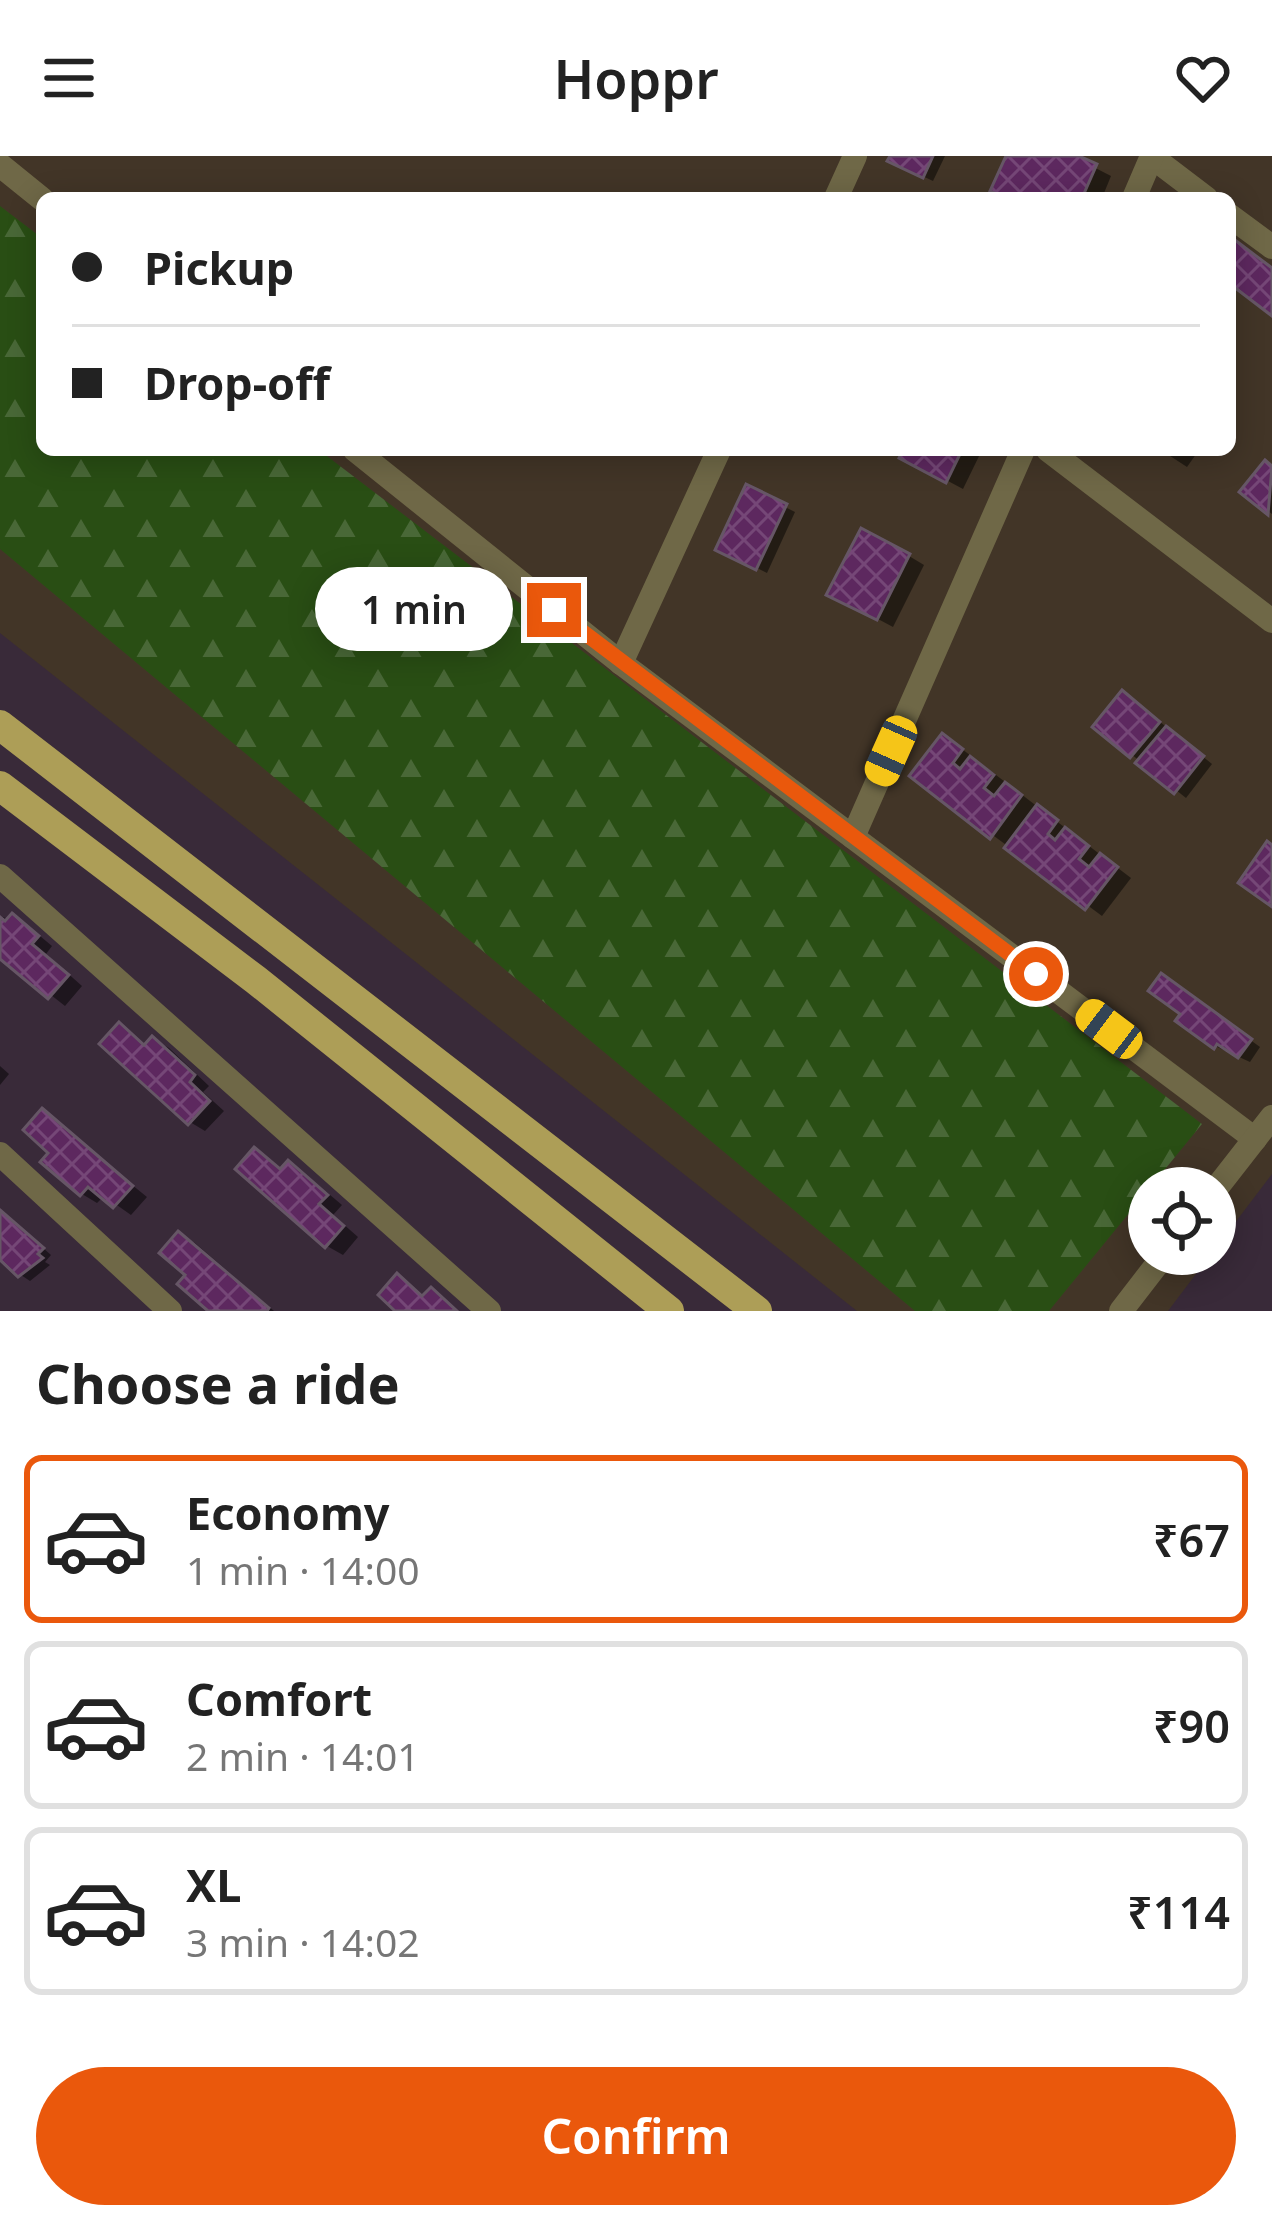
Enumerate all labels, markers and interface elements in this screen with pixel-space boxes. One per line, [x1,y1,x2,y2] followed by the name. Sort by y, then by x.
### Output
[553,41,719,115] text: Hoppr
[36,45,102,111] icon: menu
[1170,45,1236,111] icon: heart
[144,237,294,298] text: Pickup
[144,352,330,413] text: Drop-off
[314,568,512,652] callout: 1 min
[361,582,467,635] text: 1 min
[527,583,581,637] route end
[860,711,922,791] car
[1009,947,1063,1001] route start
[1069,993,1149,1065] car
[1128,1167,1236,1275] map controls
[1128,1167,1236,1275] button: locate
[36,1346,400,1420] text: Choose a ride
[186,1482,390,1543] text: Economy
[42,1485,150,1593] icon: car
[1153,1509,1230,1570] text: ₹67
[186,1543,420,1596] text: 1 min · 14:00
[186,1668,372,1729] text: Comfort
[42,1671,150,1779] icon: car
[1153,1695,1230,1756] text: ₹90
[186,1729,420,1782] text: 2 min · 14:01
[186,1854,241,1915] text: XL
[42,1857,150,1965] icon: car
[1127,1881,1230,1942] text: ₹114
[186,1915,420,1968] text: 3 min · 14:02
[36,2067,1236,2205] button: Confirm

